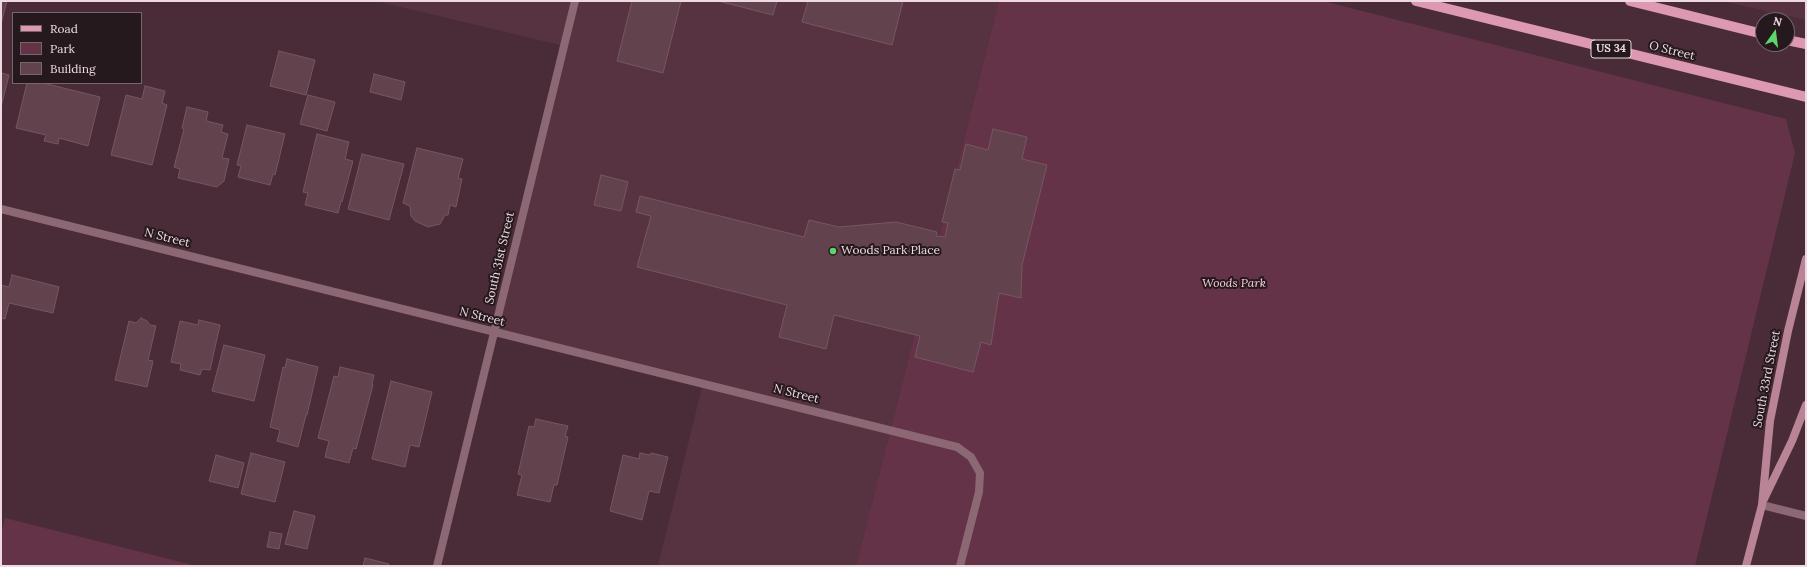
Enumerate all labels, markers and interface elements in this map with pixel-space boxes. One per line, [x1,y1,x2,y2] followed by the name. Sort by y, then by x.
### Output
[12,12,142,84] legend
[1755,12,1795,52] north arrow
[1772,14,1783,29] text: N
[50,21,78,36] text: Road
[1648,38,1696,64] street label: O Street
[1591,40,1631,58] road number: US 34
[50,41,75,56] text: Park
[50,61,96,76] text: Building
[482,210,518,306] street label: South 31st Street
[143,225,191,251] street label: N Street
[841,244,940,258] place label: Woods Park Place
[828,246,838,256] marker: Woods Park Place
[1202,277,1266,291] park label: Woods Park
[458,304,506,330] street label: N Street
[1751,329,1783,429] street label: South 33rd Street
[772,381,820,407] street label: N Street

